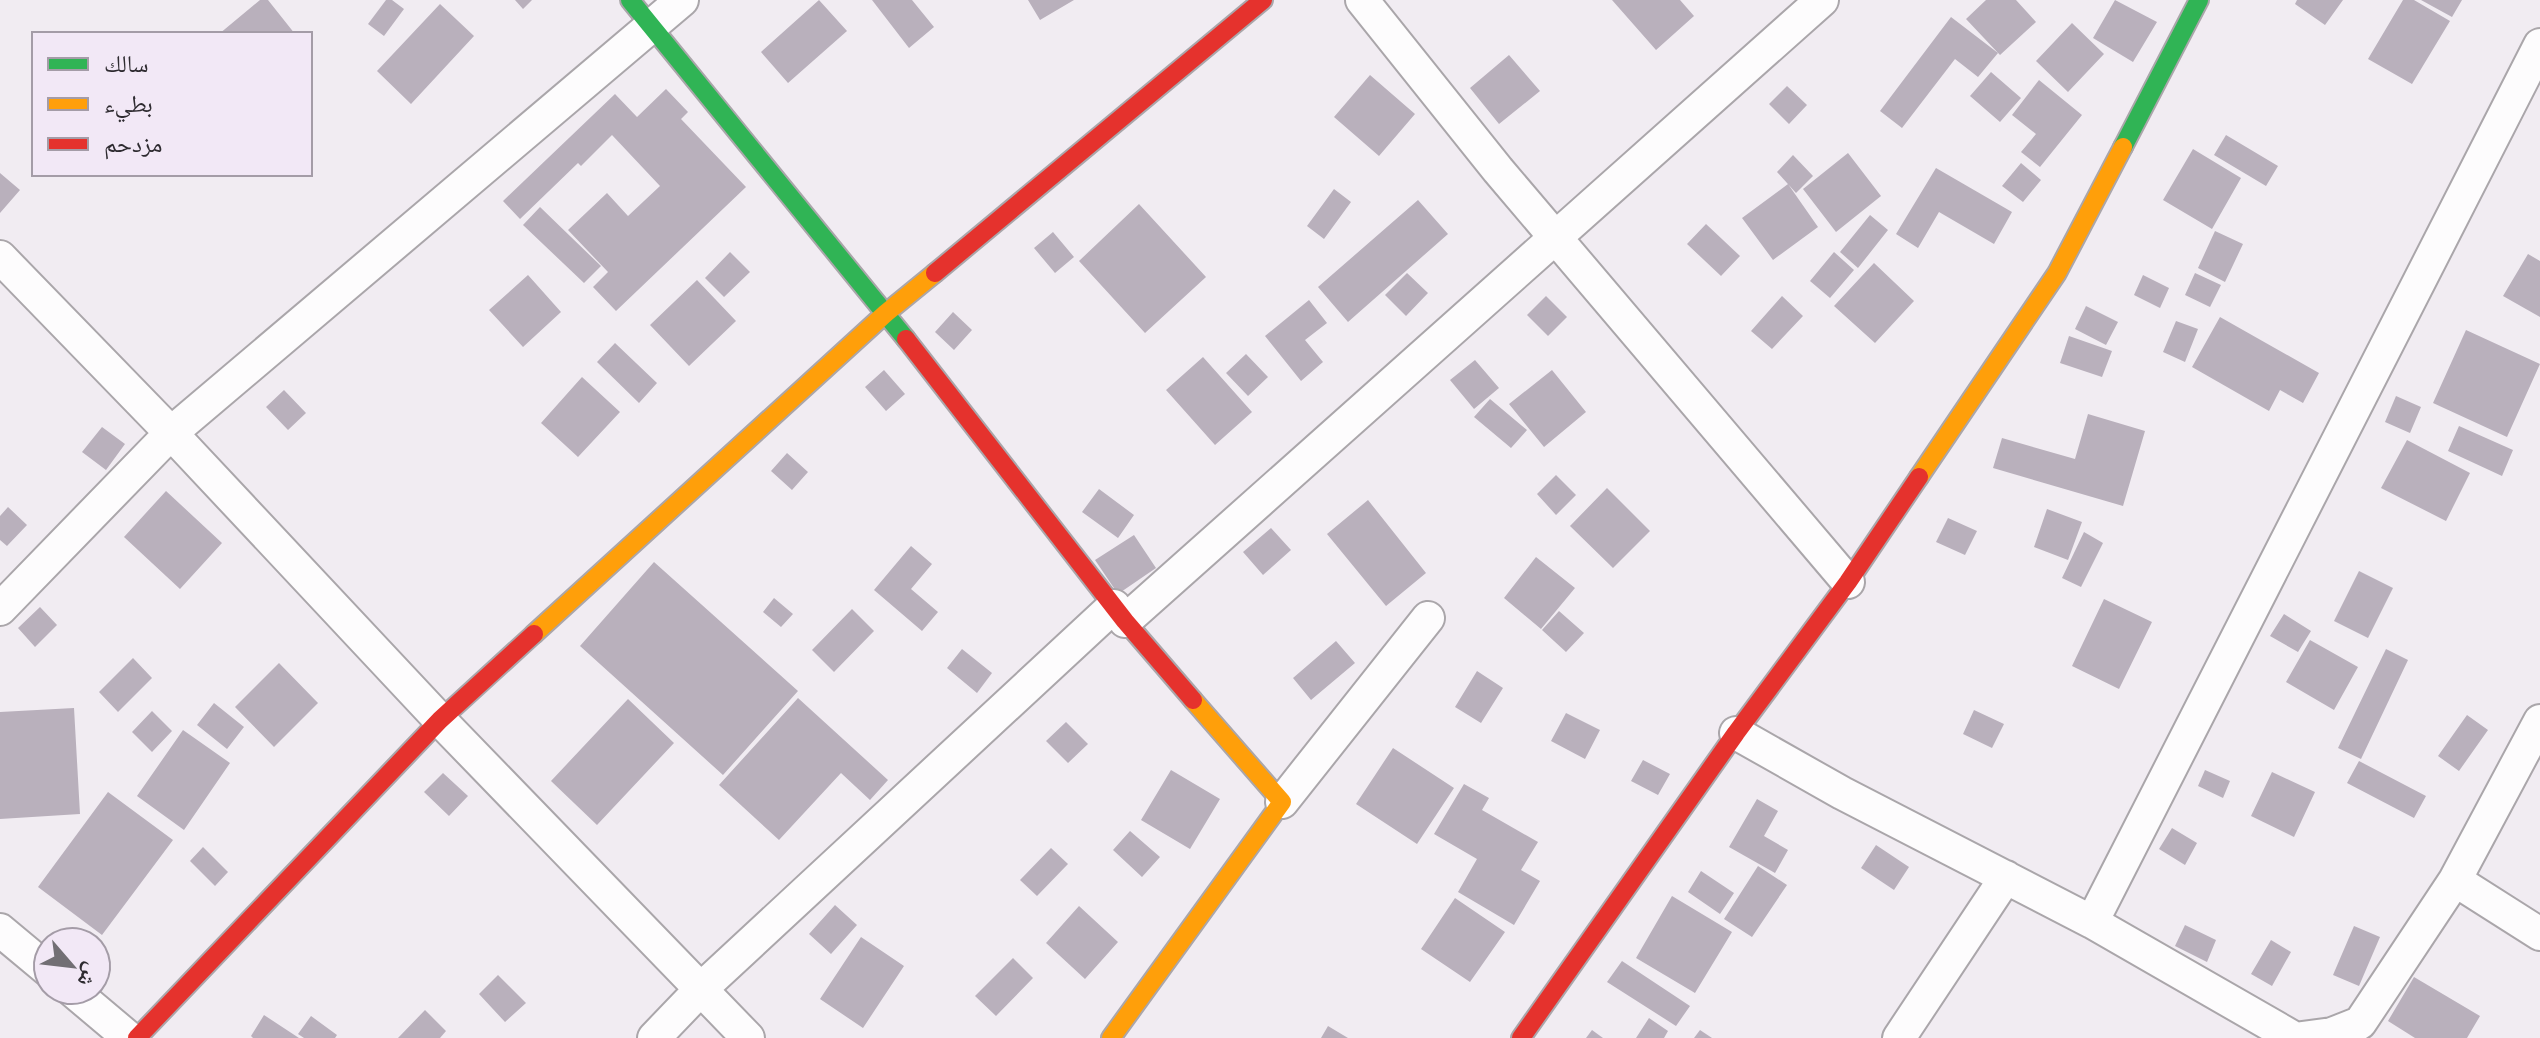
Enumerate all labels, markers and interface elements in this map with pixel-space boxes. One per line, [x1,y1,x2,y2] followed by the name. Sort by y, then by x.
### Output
[32,32,312,176] legend
[104,48,149,79] text: سالك
[104,88,153,123] text: بطيء
[104,128,163,160] text: مزدحم
[32,926,112,1006] north arrow
[72,959,107,992] text: ش

